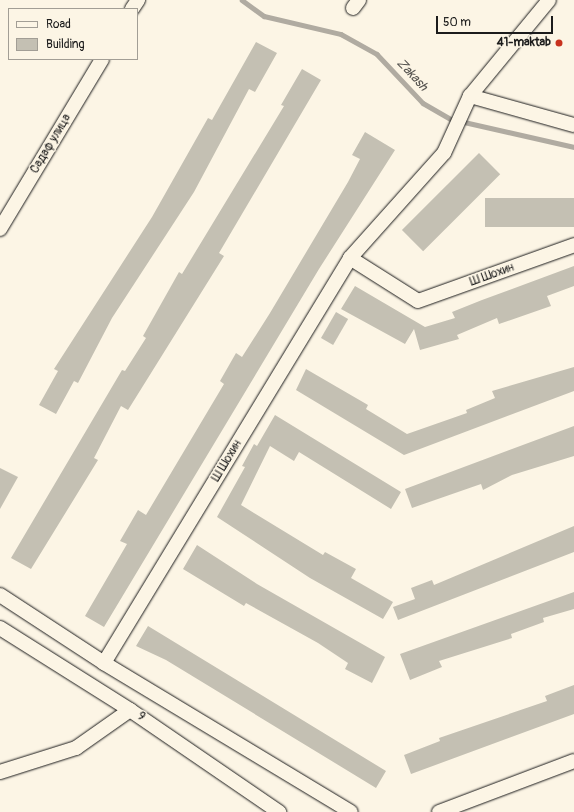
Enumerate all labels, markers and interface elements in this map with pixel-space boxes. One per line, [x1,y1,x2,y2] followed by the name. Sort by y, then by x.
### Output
[8,8,138,60] legend
[438,8,555,34] scale bar
[443,15,471,30] text: 50 m
[46,17,71,32] text: Road
[497,36,551,50] place label: 41-maktab
[46,37,85,52] text: Building
[554,38,564,48] marker: 41-maktab
[393,56,431,94] water label: Zakash
[28,112,74,176] street label: Садаф улица
[468,260,516,290] street label: Ш Шохин
[209,438,245,484] street label: Ш Шохин
[134,709,148,725] street label: 9

